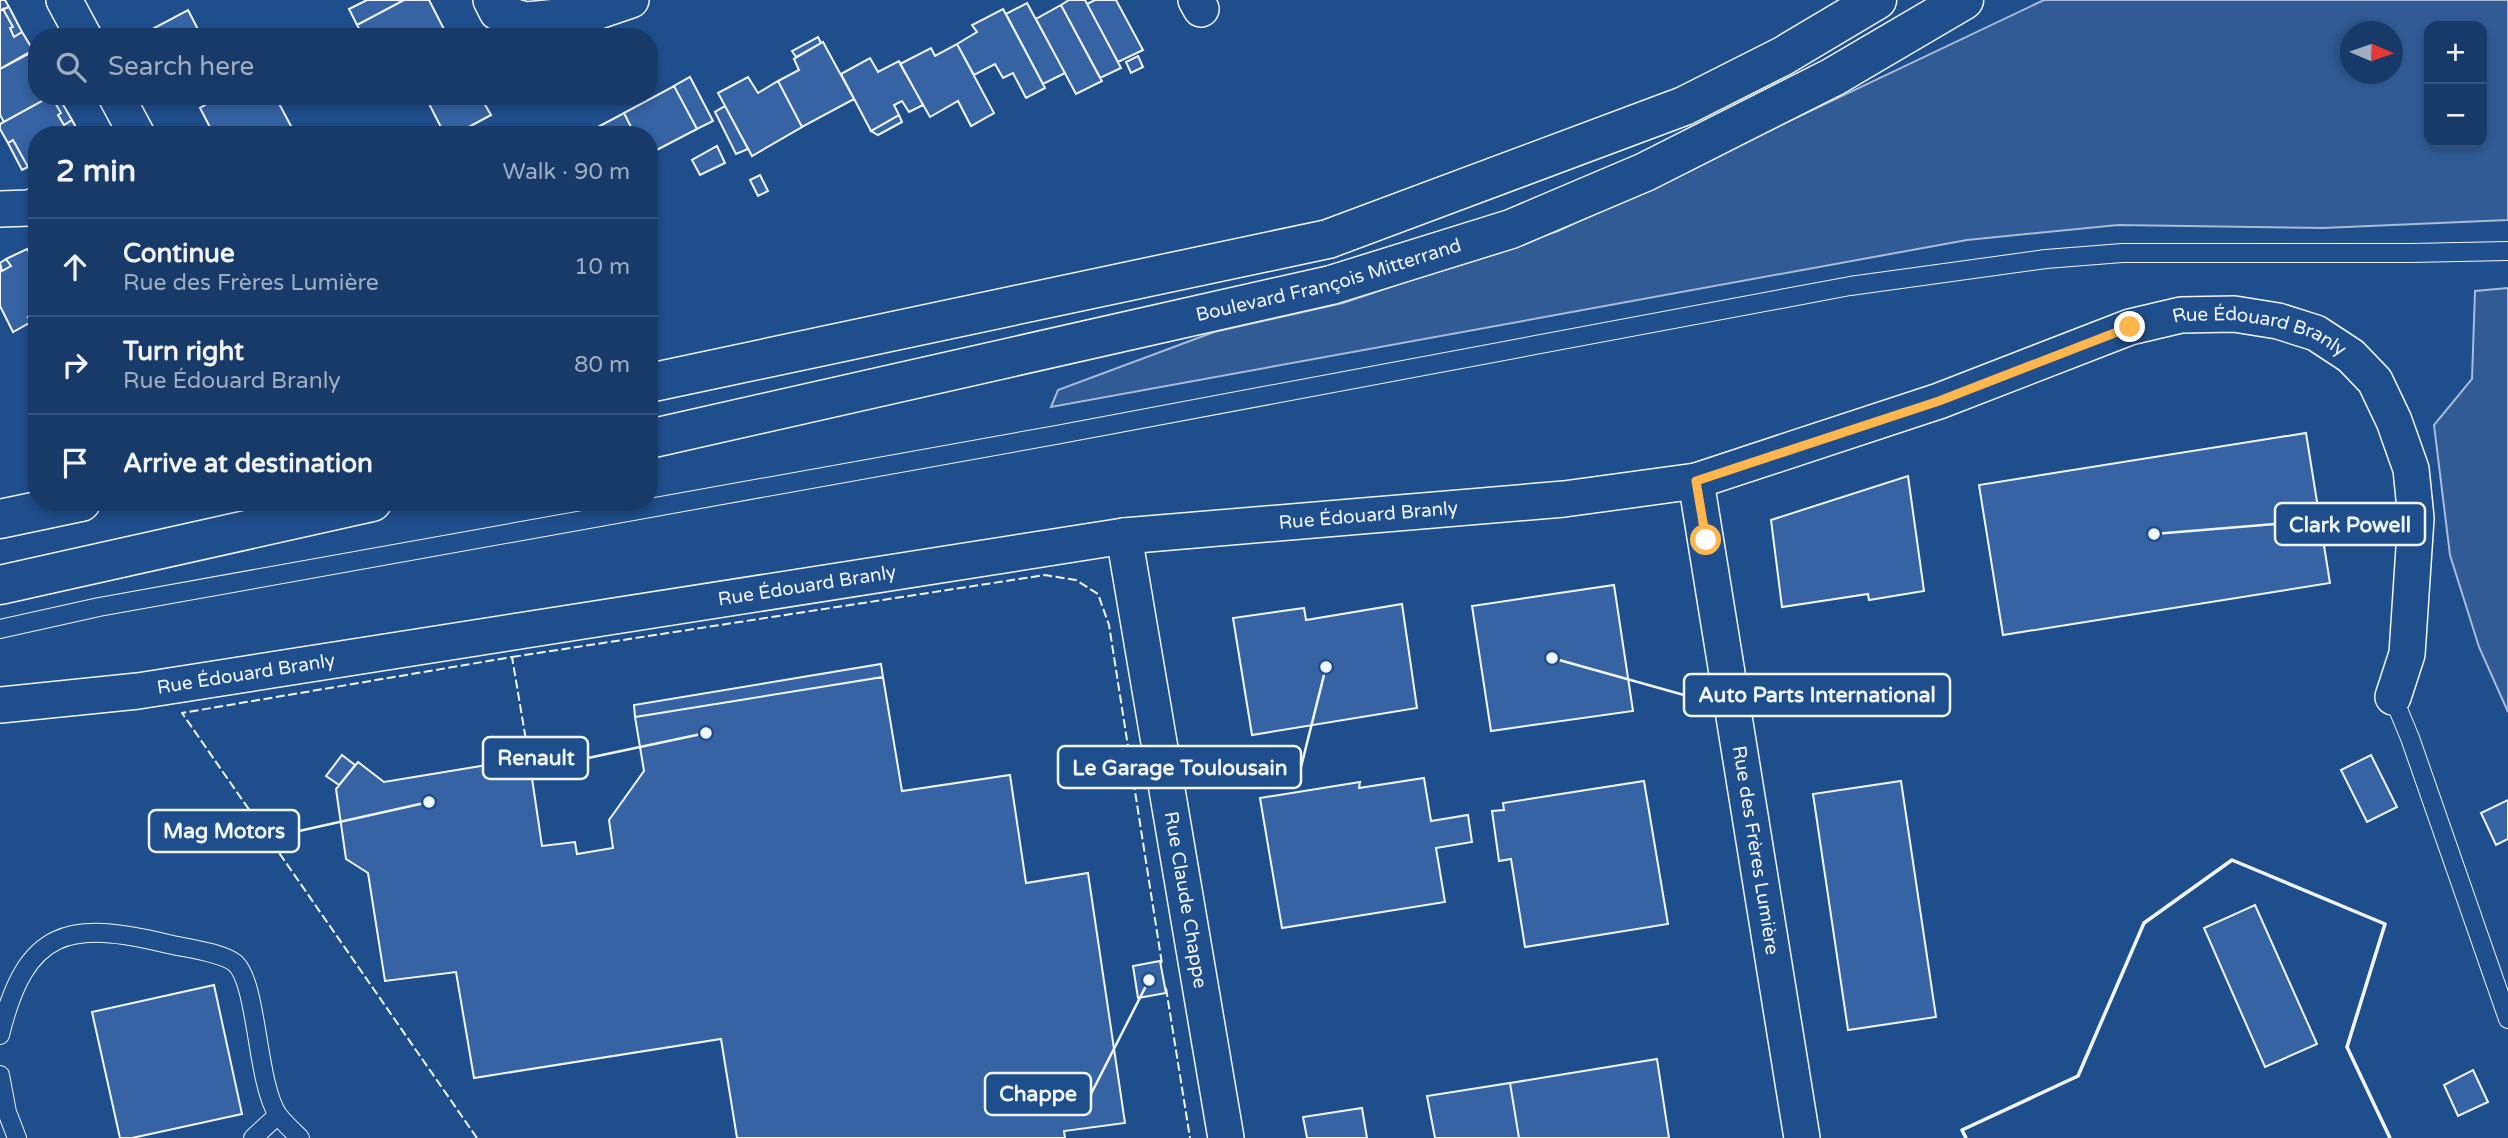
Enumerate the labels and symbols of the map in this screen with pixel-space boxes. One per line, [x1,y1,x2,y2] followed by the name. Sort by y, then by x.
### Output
[2340,21,2403,84] north arrow
[1194,234,1464,326] street label: Boulevard François Mitterrand
[2170,303,2350,361] street label: Rue Édouard Branly
[2114,311,2145,342] route end
[1278,497,1459,534] street label: Rue Édouard Branly
[2275,503,2425,545] callout: Clark Powell
[2289,513,2411,538] text: Clark Powell
[1690,524,1721,555] route start
[716,561,898,611] street label: Rue Édouard Branly
[155,649,337,699] street label: Rue Édouard Branly
[1684,674,1950,716] callout: Auto Parts International
[1698,683,1936,708] text: Auto Parts International
[483,737,588,779] callout: Renault
[1728,744,1783,956] street label: Rue des Frères Lumière
[497,746,575,771] text: Renault
[1058,746,1301,788] callout: Le Garage Toulousain
[1072,756,1288,781] text: Le Garage Toulousain
[149,810,299,852] callout: Mag Motors
[1160,810,1211,990] street label: Rue Claude Chappe
[163,819,285,844] text: Mag Motors
[985,1073,1091,1115] callout: Chappe
[999,1082,1077,1107] text: Chappe

